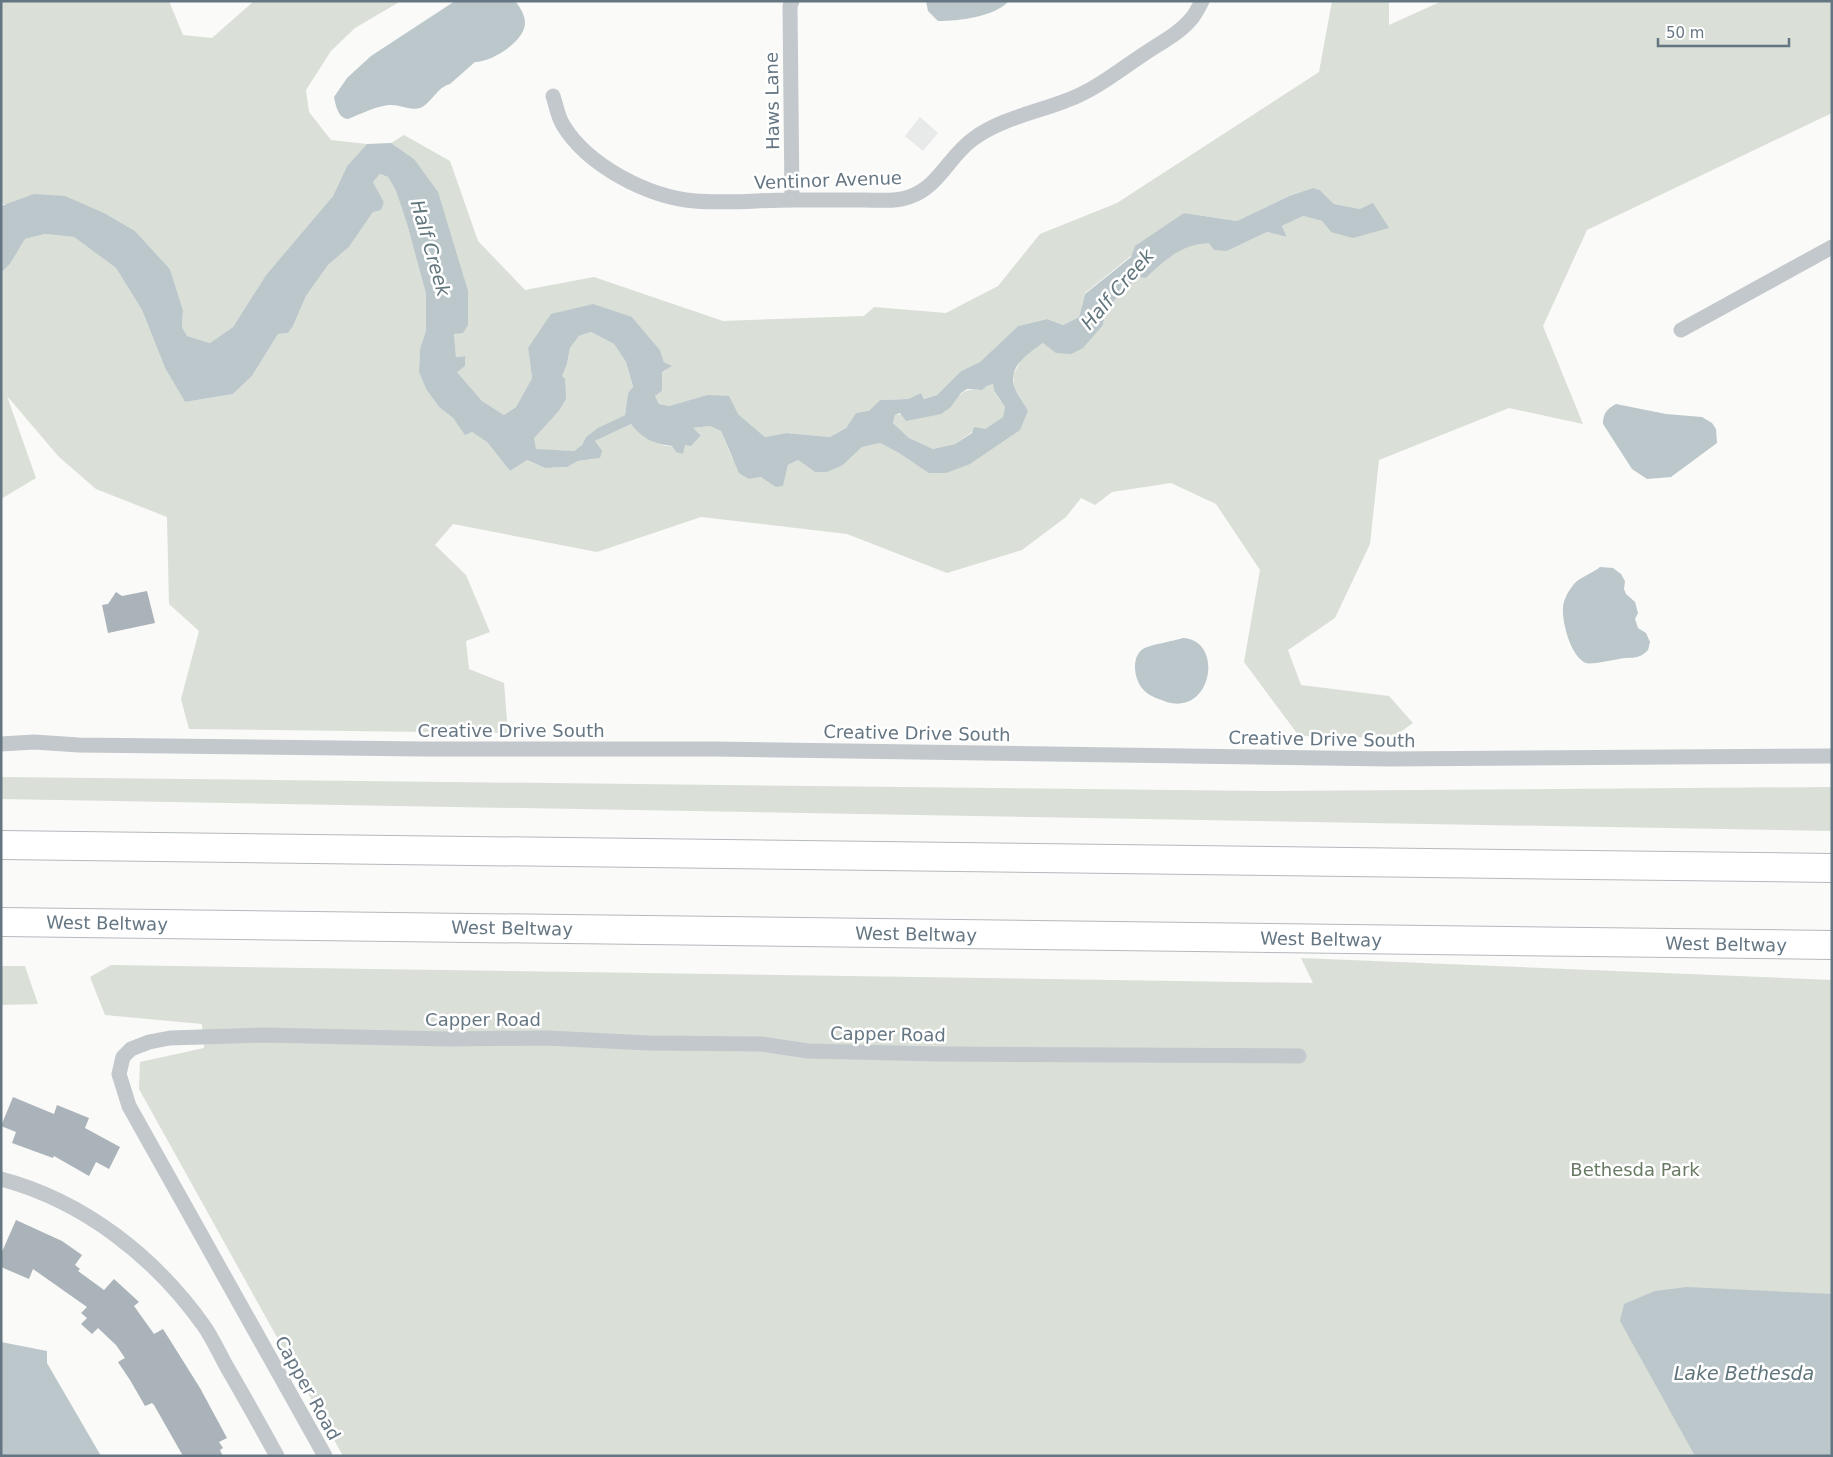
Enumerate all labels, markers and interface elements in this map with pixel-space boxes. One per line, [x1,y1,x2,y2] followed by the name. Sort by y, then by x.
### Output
[1658,15,1789,47] scale bar
[1666,24,1704,42] text: 50 m
[761,52,783,150] street label: Haws Lane
[754,167,902,193] street label: Ventinor Avenue
[407,197,456,300] water label: Half Creek
[1076,244,1159,334] water label: Half Creek
[417,720,605,741] street label: Creative Drive South
[823,721,1011,745] street label: Creative Drive South
[1228,727,1416,751] street label: Creative Drive South
[46,911,168,935] street label: West Beltway
[451,916,573,940] street label: West Beltway
[855,922,977,946] street label: West Beltway
[1260,927,1382,951] street label: West Beltway
[1665,932,1787,956] street label: West Beltway
[425,1009,541,1030] street label: Capper Road
[830,1022,946,1046] street label: Capper Road
[1570,1159,1700,1180] park label: Bethesda Park
[271,1332,345,1444] street label: Capper Road
[1674,1362,1814,1384] water label: Lake Bethesda

